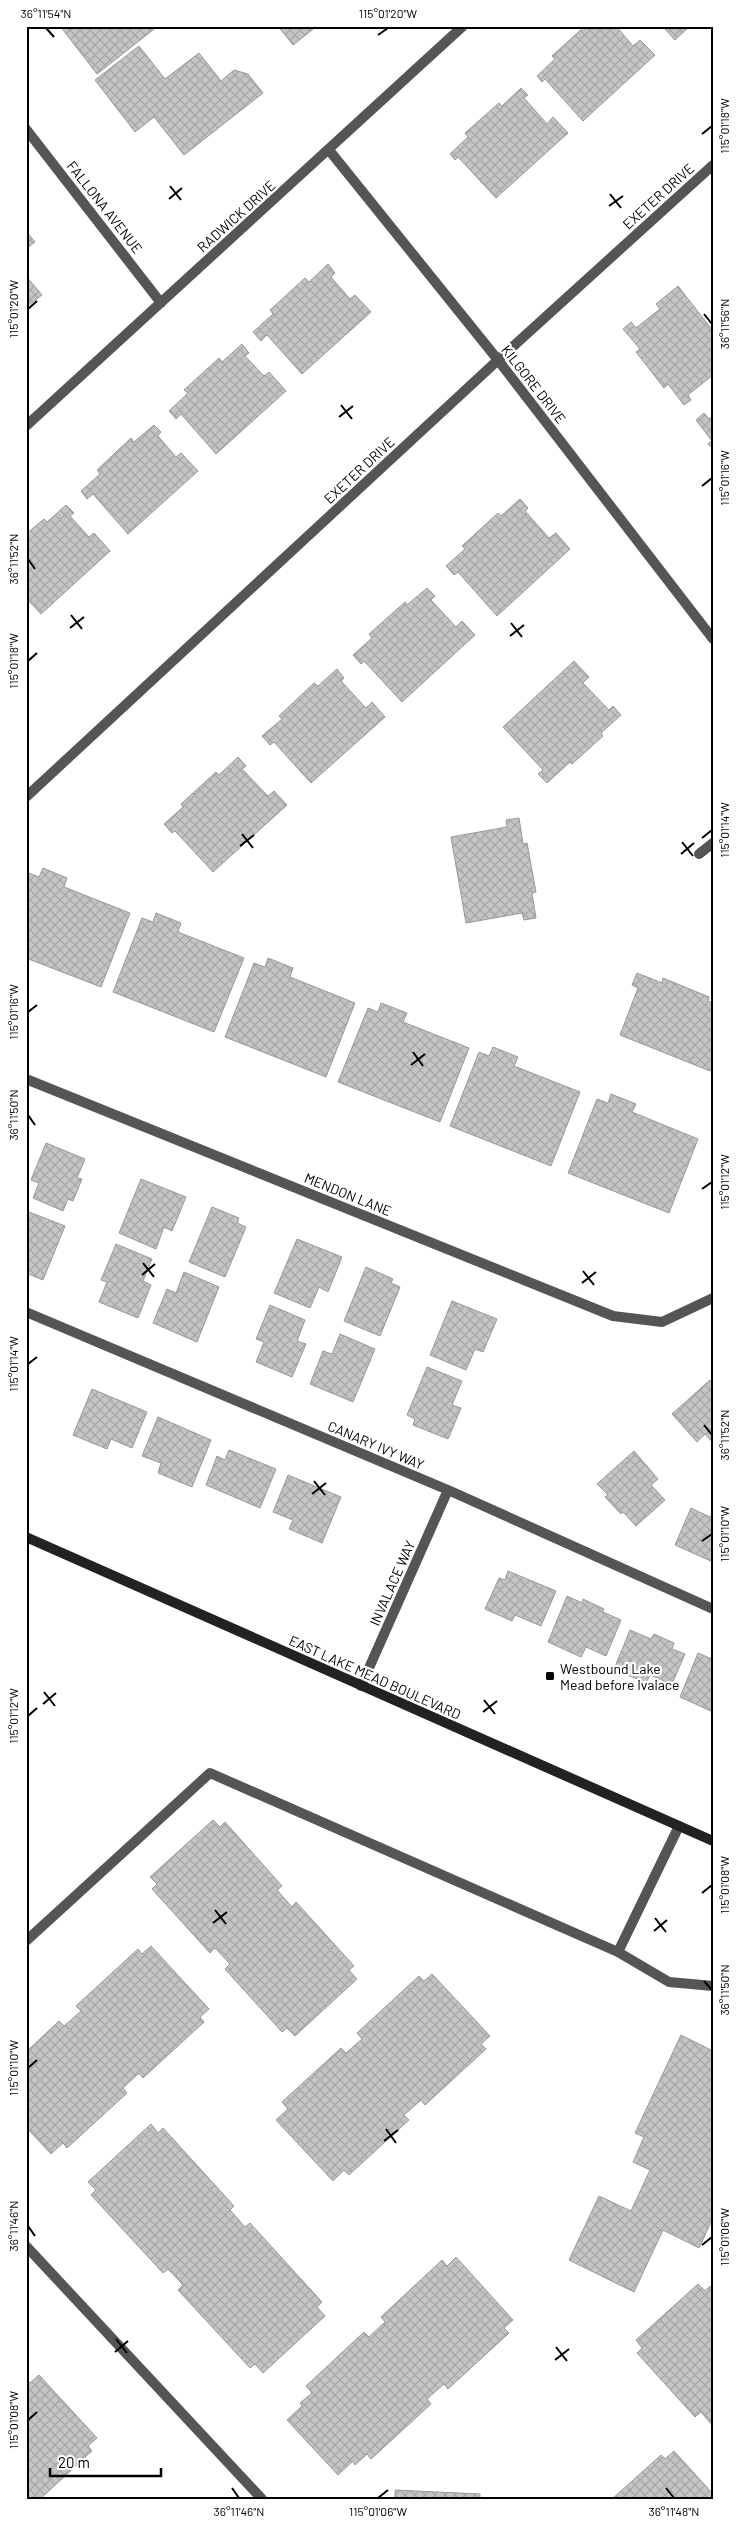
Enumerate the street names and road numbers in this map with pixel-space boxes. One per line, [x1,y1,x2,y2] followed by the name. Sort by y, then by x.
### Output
[64,157,146,257] street label: FALLONA AVENUE
[619,159,697,233] street label: EXETER DRIVE
[193,177,279,255] street label: RADWICK DRIVE
[498,341,570,427] street label: KILGORE DRIVE
[320,433,398,507] street label: EXETER DRIVE
[302,1169,394,1219] street label: MENDON LANE
[325,1417,427,1473] street label: CANARY IVY WAY
[366,1538,418,1628] street label: INVALACE WAY
[286,1631,464,1723] street label: EAST LAKE MEAD BOULEVARD

